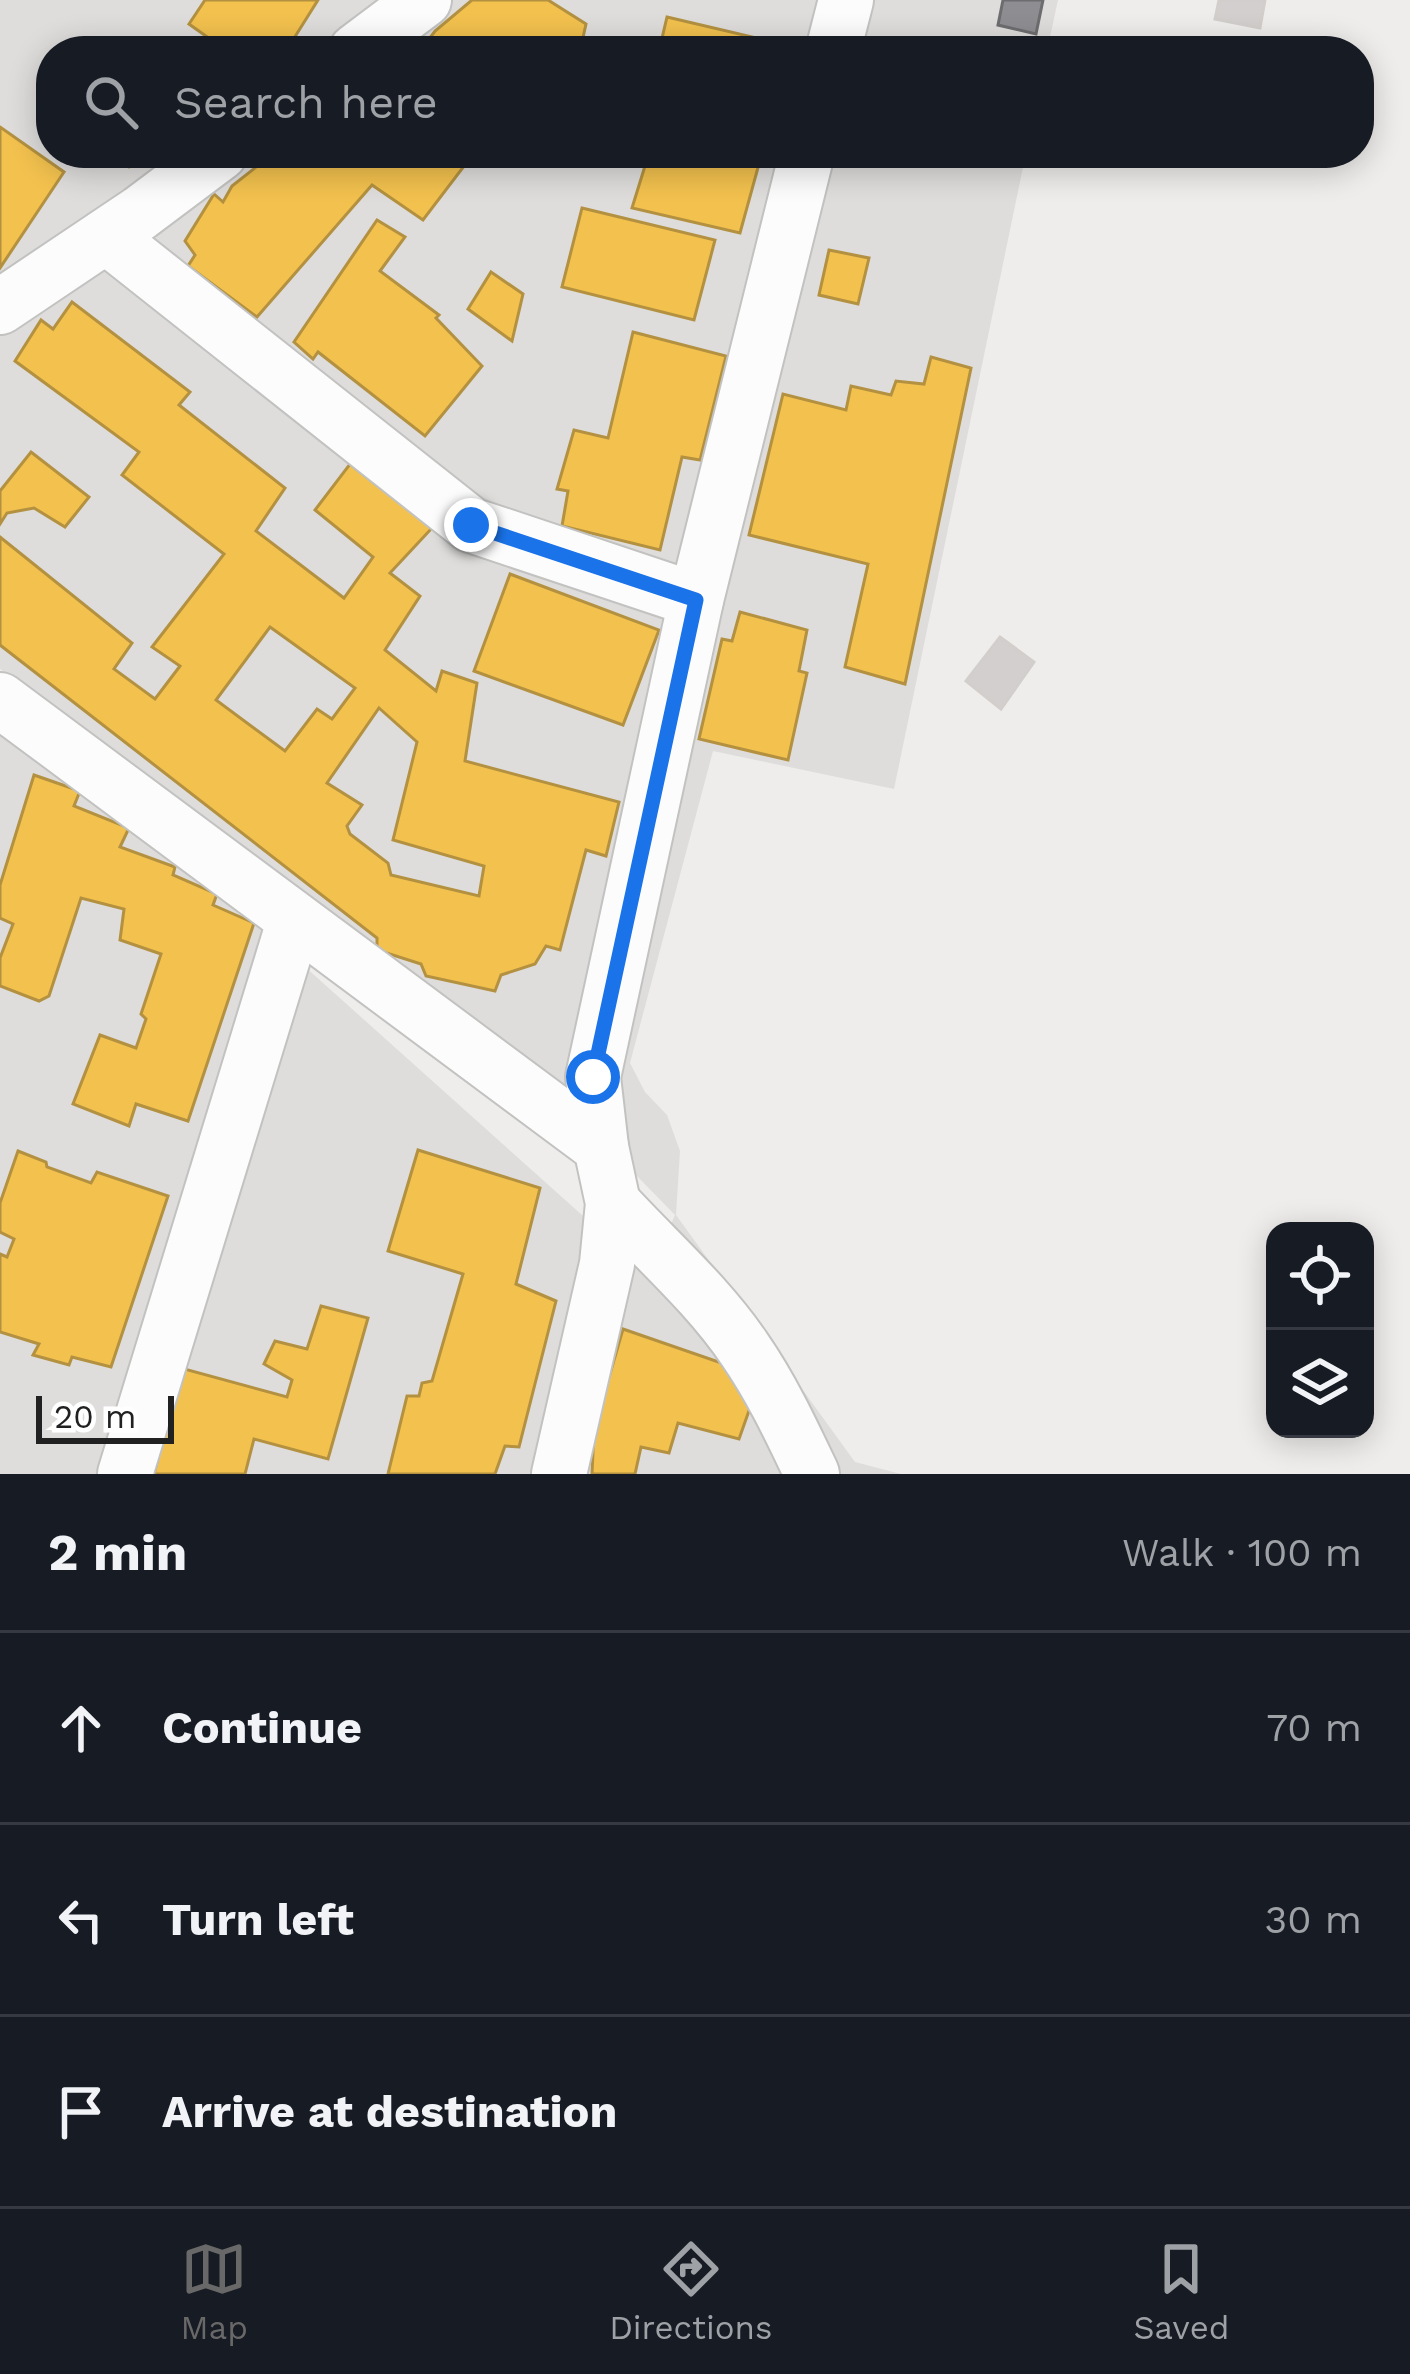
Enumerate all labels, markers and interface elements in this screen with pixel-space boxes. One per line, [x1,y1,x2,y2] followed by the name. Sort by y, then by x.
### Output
[36,36,1374,168] search box
[78,69,144,135] icon: search
[174,76,438,129] text: Search here
[444,498,498,552] route end
[566,1050,620,1104] route start
[1266,1222,1374,1438] map controls
[1266,1222,1374,1330] button: locate
[1266,1330,1374,1438] button: layers
[36,1390,174,1443] scale bar
[54,1397,136,1436] text: 20 m
[48,1523,187,1582] text: 2 min
[1122,1530,1362,1575] text: Walk · 100 m
[48,1695,114,1761] icon: ahead
[162,1701,362,1754] text: Continue
[1266,1705,1362,1750] text: 70 m
[48,1887,114,1953] icon: left
[162,1893,354,1946] text: Turn left
[1265,1897,1362,1942] text: 30 m
[48,2079,114,2145] icon: arrive
[162,2085,617,2138] text: Arrive at destination
[181,2236,248,2347] tab: Map
[609,2236,772,2347] tab: Directions
[1134,2236,1229,2347] tab: Saved

